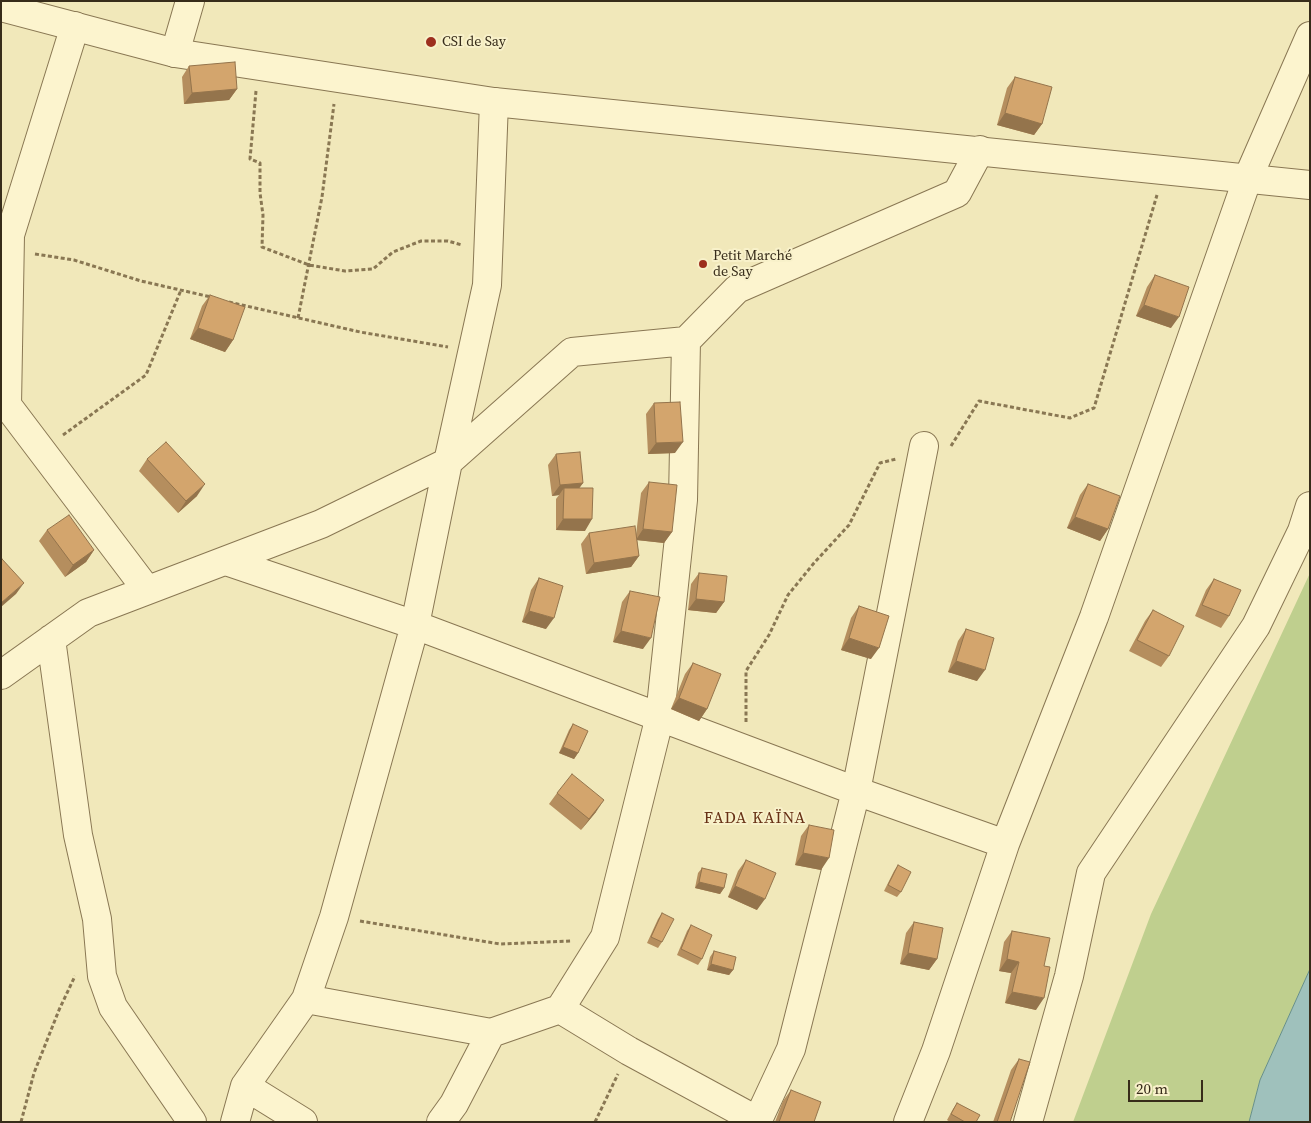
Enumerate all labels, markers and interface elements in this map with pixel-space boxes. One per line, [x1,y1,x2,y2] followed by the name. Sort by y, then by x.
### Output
[442,34,506,50] place label: CSI de Say
[424,35,438,49] marker: CSI de Say
[713,248,792,280] place label: Petit Marché de Say
[697,258,709,270] marker: Petit Marché de Say
[703,809,807,829] district label: FADA KAÏNA
[1131,1070,1206,1102] scale bar
[1136,1078,1168,1099] text: 20 m

